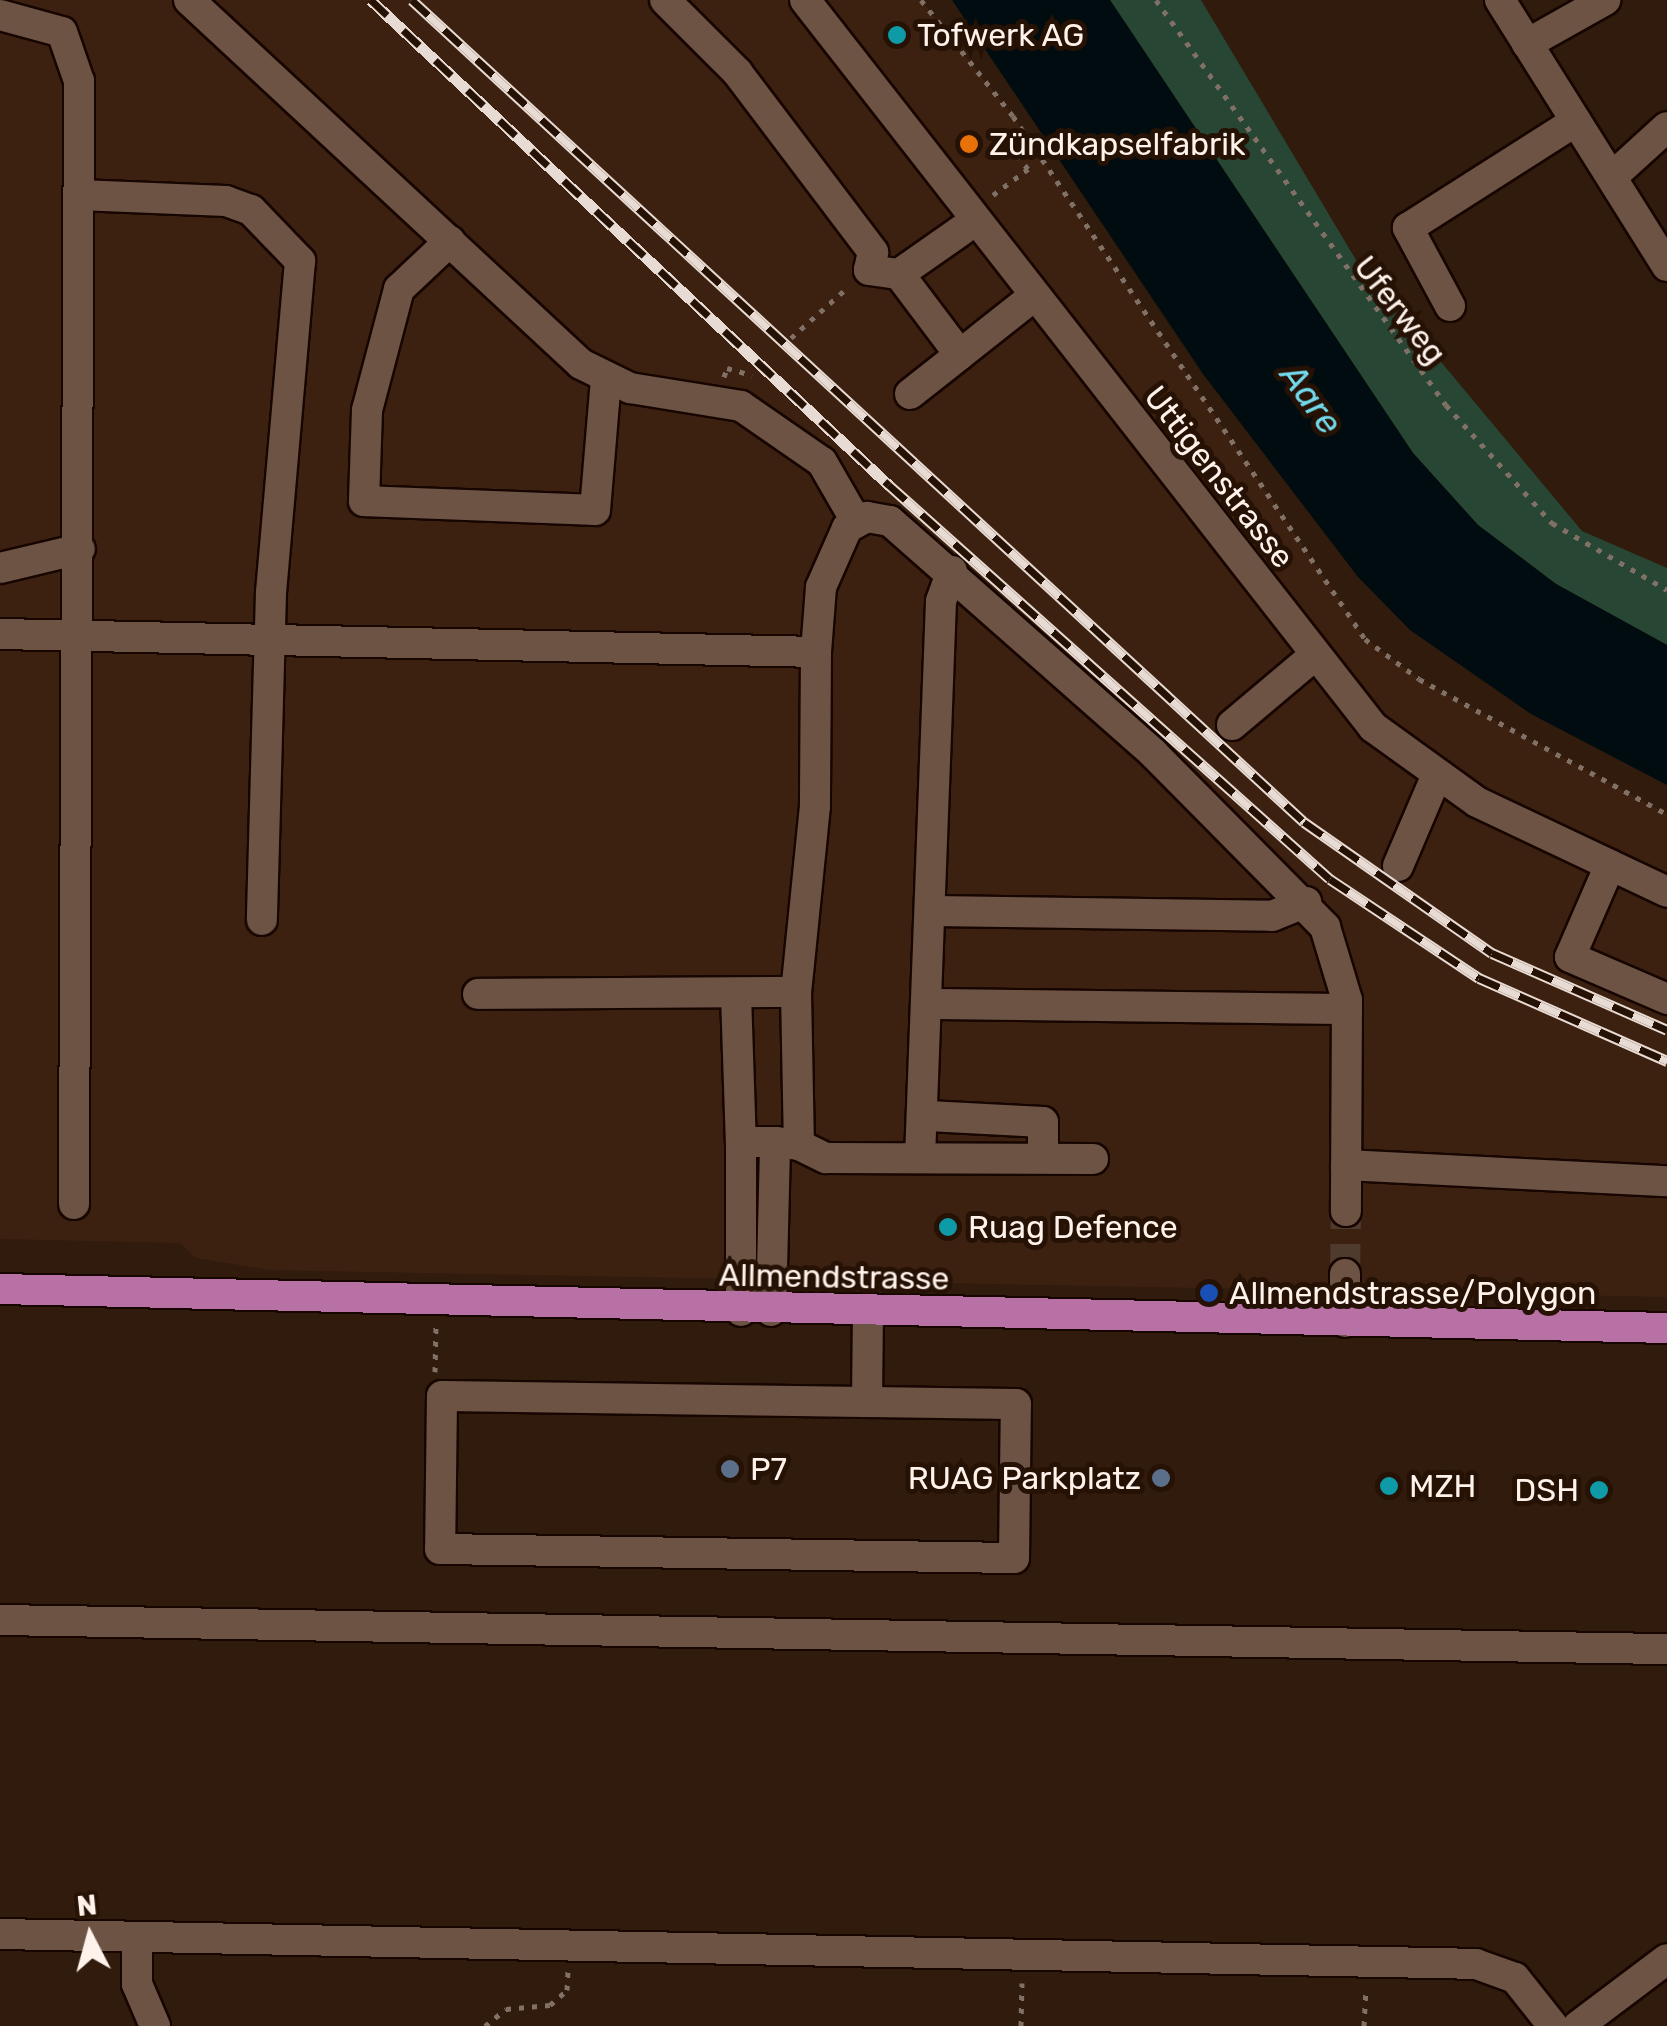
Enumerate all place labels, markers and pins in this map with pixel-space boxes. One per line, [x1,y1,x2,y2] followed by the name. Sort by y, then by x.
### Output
[917,16,1085,54] place label: Tofwerk AG
[886,24,908,46] marker: Tofwerk AG
[989,125,1246,163] place label: Zündkapselfabrik
[958,133,980,155] marker: Zündkapselfabrik
[968,1208,1178,1246] place label: Ruag Defence
[937,1216,959,1238] marker: Ruag Defence
[1229,1274,1597,1312] place label: Allmendstrasse/Polygon
[1198,1282,1220,1304] marker: Allmendstrasse/Polygon
[750,1450,787,1488] place label: P7
[719,1458,741,1480] marker: P7
[908,1459,1141,1497] place label: RUAG Parkplatz
[1150,1467,1172,1489] marker: RUAG Parkplatz
[1409,1467,1476,1505] place label: MZH
[1514,1471,1579,1509] place label: DSH
[1378,1475,1400,1497] marker: MZH
[1588,1479,1610,1501] marker: DSH

